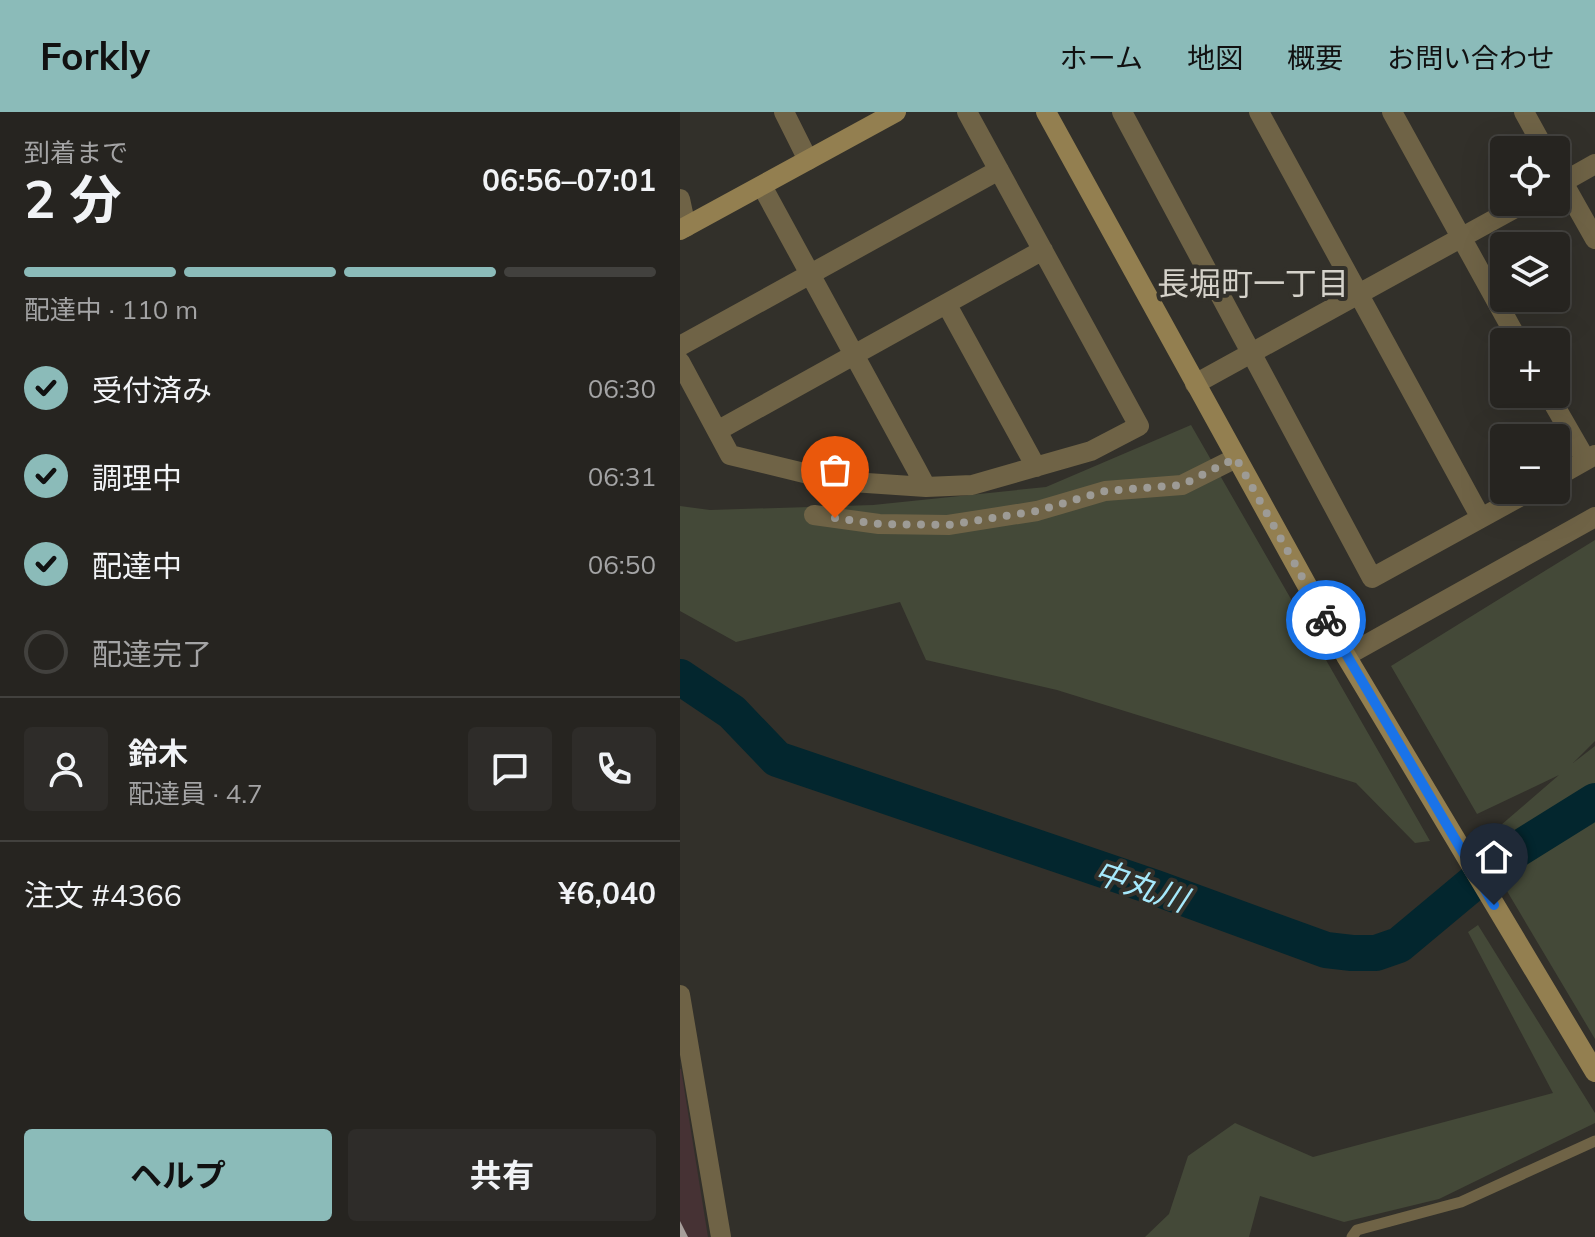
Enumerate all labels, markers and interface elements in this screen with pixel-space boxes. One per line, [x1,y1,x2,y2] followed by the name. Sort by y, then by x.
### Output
[40,32,150,80] text: Forkly
[1060,40,1143,75] text: ホーム
[1187,40,1243,75] text: 地図
[1287,40,1343,75] text: 概要
[1387,40,1555,75] text: お問い合わせ
[24,136,128,169] text: 到着まで
[1490,136,1570,504] map controls
[1490,136,1570,216] button: locate
[482,161,656,199] text: 06:56–07:01
[24,166,121,231] text: 2 分
[1490,232,1570,312] button: layers
[1157,263,1349,303] district label: 長堀町一丁目
[24,293,198,326] text: 配達中 · 110 m
[1490,328,1570,408] button: +
[24,366,68,410] icon: check
[92,371,212,409] text: 受付済み
[588,372,656,405] text: 06:30
[1490,424,1570,504] button: −
[801,436,869,518] pin
[813,448,857,492] icon: bag
[24,454,68,498] icon: check
[92,459,182,497] text: 調理中
[588,460,656,493] text: 06:31
[24,542,68,586] icon: check
[92,547,182,585] text: 配達中
[588,548,656,581] text: 06:50
[1286,580,1366,660] courier
[1304,598,1348,642] icon: bike
[92,635,212,673] text: 配達完了
[24,727,108,811] button: person
[468,727,552,811] button: chat
[572,727,656,811] button: phone
[128,734,188,772] text: 鈴木
[128,777,263,810] text: 配達員 · 4.7
[1460,823,1528,905] pin
[1472,835,1516,879] icon: home
[1089,851,1196,921] water label: 中丸川
[559,874,656,912] text: ¥6,040
[24,876,182,914] text: 注文 #4366
[24,1129,332,1221] button: ヘルプ
[348,1129,656,1221] button: 共有

